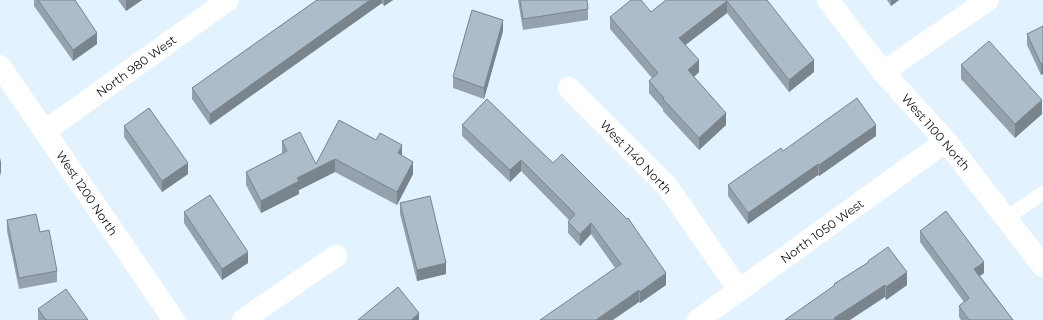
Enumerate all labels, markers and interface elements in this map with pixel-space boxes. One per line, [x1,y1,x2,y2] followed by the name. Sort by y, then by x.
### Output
[93,32,179,100] street label: North 980 West
[899,91,973,173] street label: West 1100 North
[597,117,675,197] street label: West 1140 North
[53,148,121,238] street label: West 1200 North
[777,196,867,266] street label: North 1050 West

